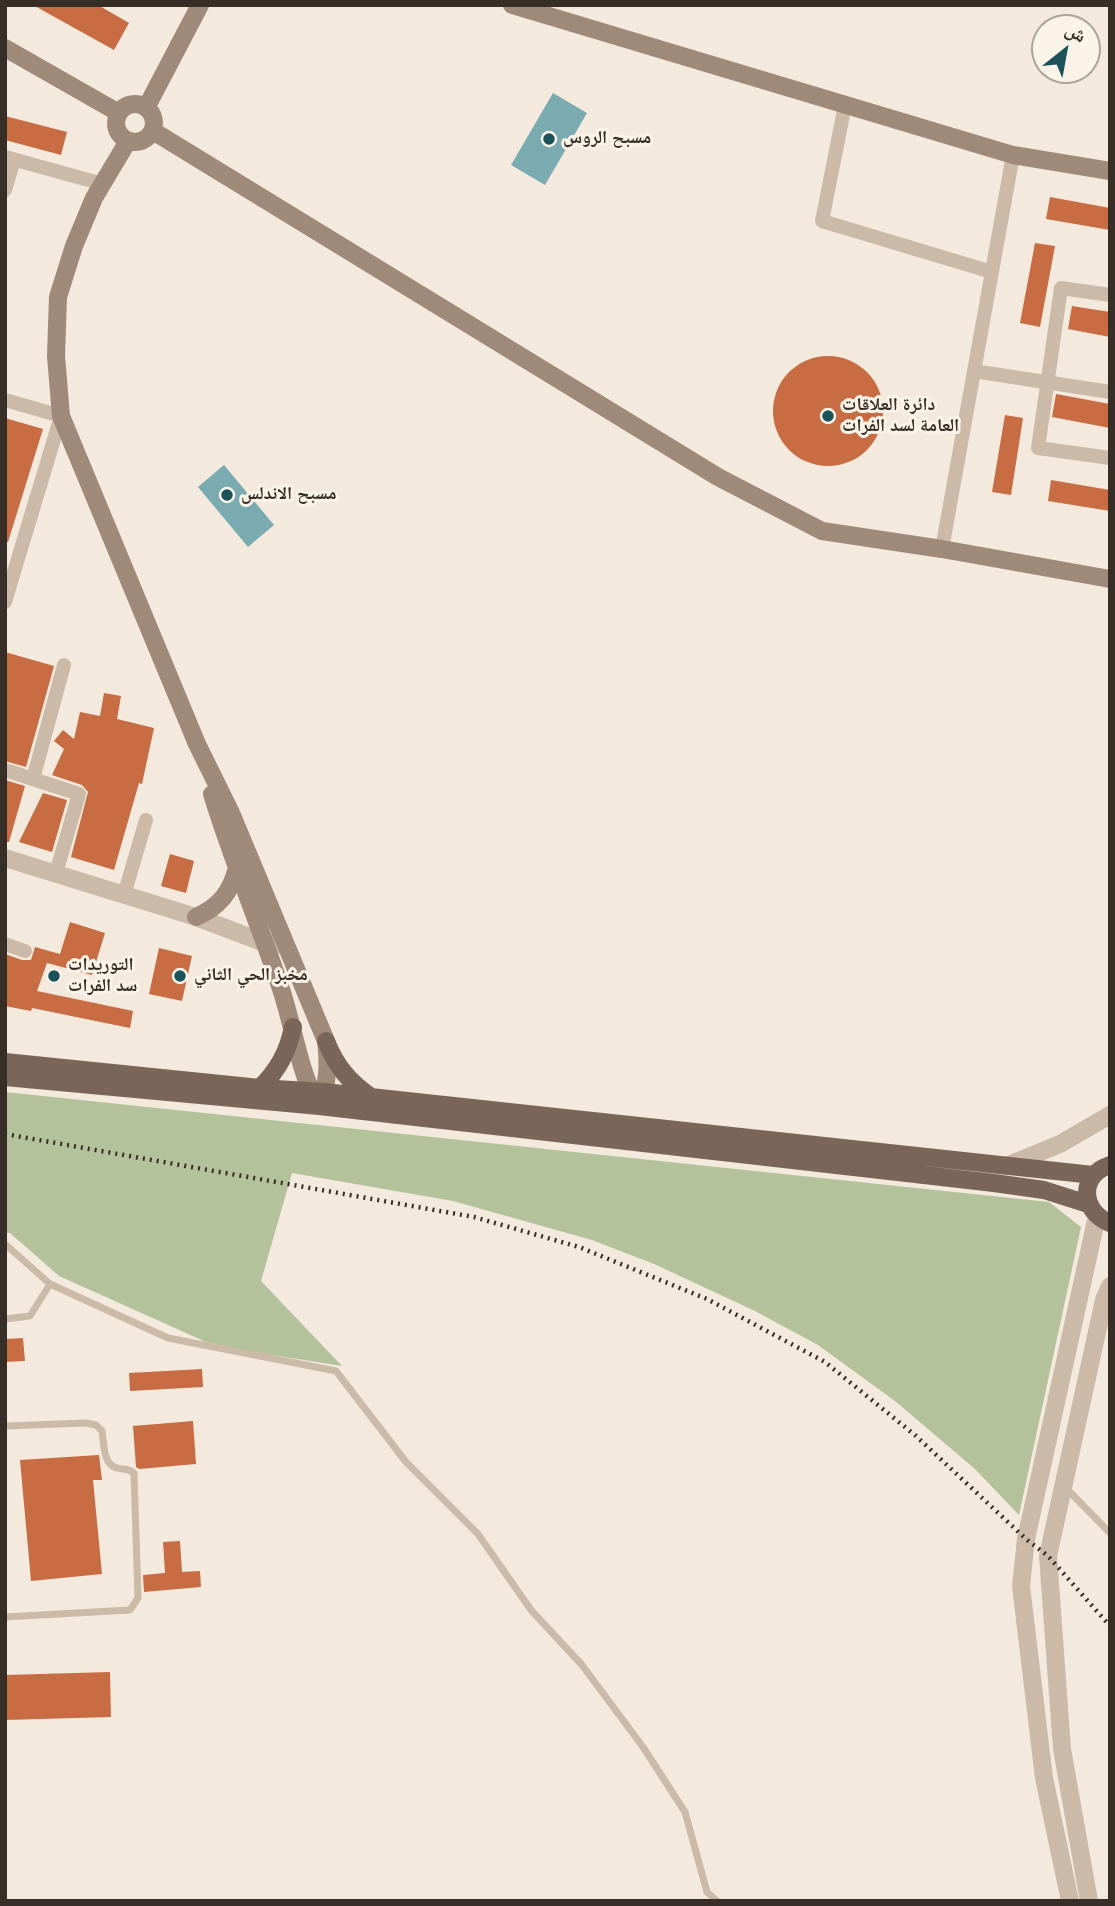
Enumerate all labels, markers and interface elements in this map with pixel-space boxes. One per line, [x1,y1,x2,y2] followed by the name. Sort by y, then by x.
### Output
[1031,14,1101,84] north arrow
[1060,16,1091,49] text: ش
[563,128,651,150] place label: مسبح الروس
[541,131,557,147] marker: مسبح الروس
[842,395,959,438] place label: دائرة العلاقات العامة لسد الفرات
[820,408,836,424] marker: دائرة العلاقات العامة لسد الفرات
[241,484,336,506] place label: مسبح الاندلس
[219,487,235,503] marker: مسبح الاندلس
[68,955,137,998] place label: التوريدات سد الفرات
[194,965,308,987] place label: مخبز الحي الثاني
[46,968,62,984] marker: التوريدات سد الفرات
[172,968,188,984] marker: مخبز الحي الثاني

